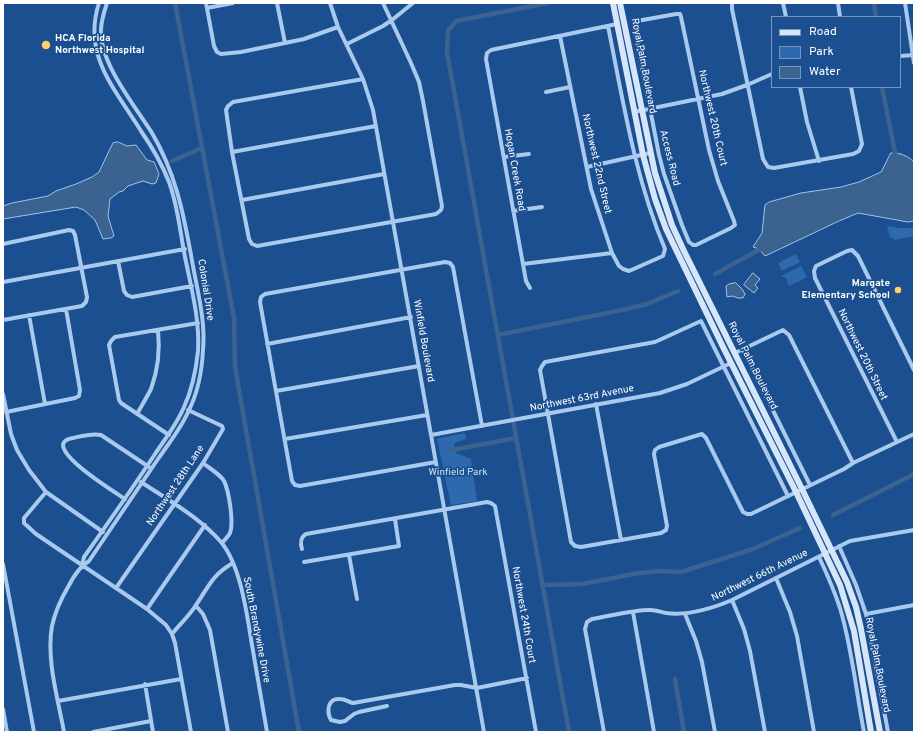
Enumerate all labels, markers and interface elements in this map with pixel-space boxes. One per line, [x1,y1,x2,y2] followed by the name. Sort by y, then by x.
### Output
[771,16,901,88] legend
[628,17,658,115] street label: Royal Palm Boulevard
[809,24,837,40] text: Road
[55,33,144,56] place label: HCA Florida Northwest Hospital
[40,39,52,51] marker: HCA Florida Northwest Hospital
[809,44,834,60] text: Park
[809,64,841,80] text: Water
[695,69,729,167] street label: Northwest 20th Court
[579,113,613,215] street label: Northwest 22nd Street
[501,128,527,212] street label: Hogan Creek Road
[656,129,682,187] street label: Access Road
[194,258,216,322] street label: Colonial Drive
[801,278,890,302] place label: Margate Elementary School
[893,285,903,295] marker: Margate Elementary School
[410,299,436,383] street label: Winfield Boulevard
[835,307,889,403] street label: Northwest 20th Street
[725,320,779,412] street label: Royal Palm Boulevard
[529,383,635,415] street label: Northwest 63rd Avenue
[145,443,207,529] street label: Northwest 28th Lane
[428,467,488,479] park label: Winfield Park
[710,547,810,605] street label: Northwest 66th Avenue
[509,566,537,664] street label: Northwest 24th Court
[240,576,272,684] street label: South Brandywine Drive
[862,616,892,714] street label: Royal Palm Boulevard

